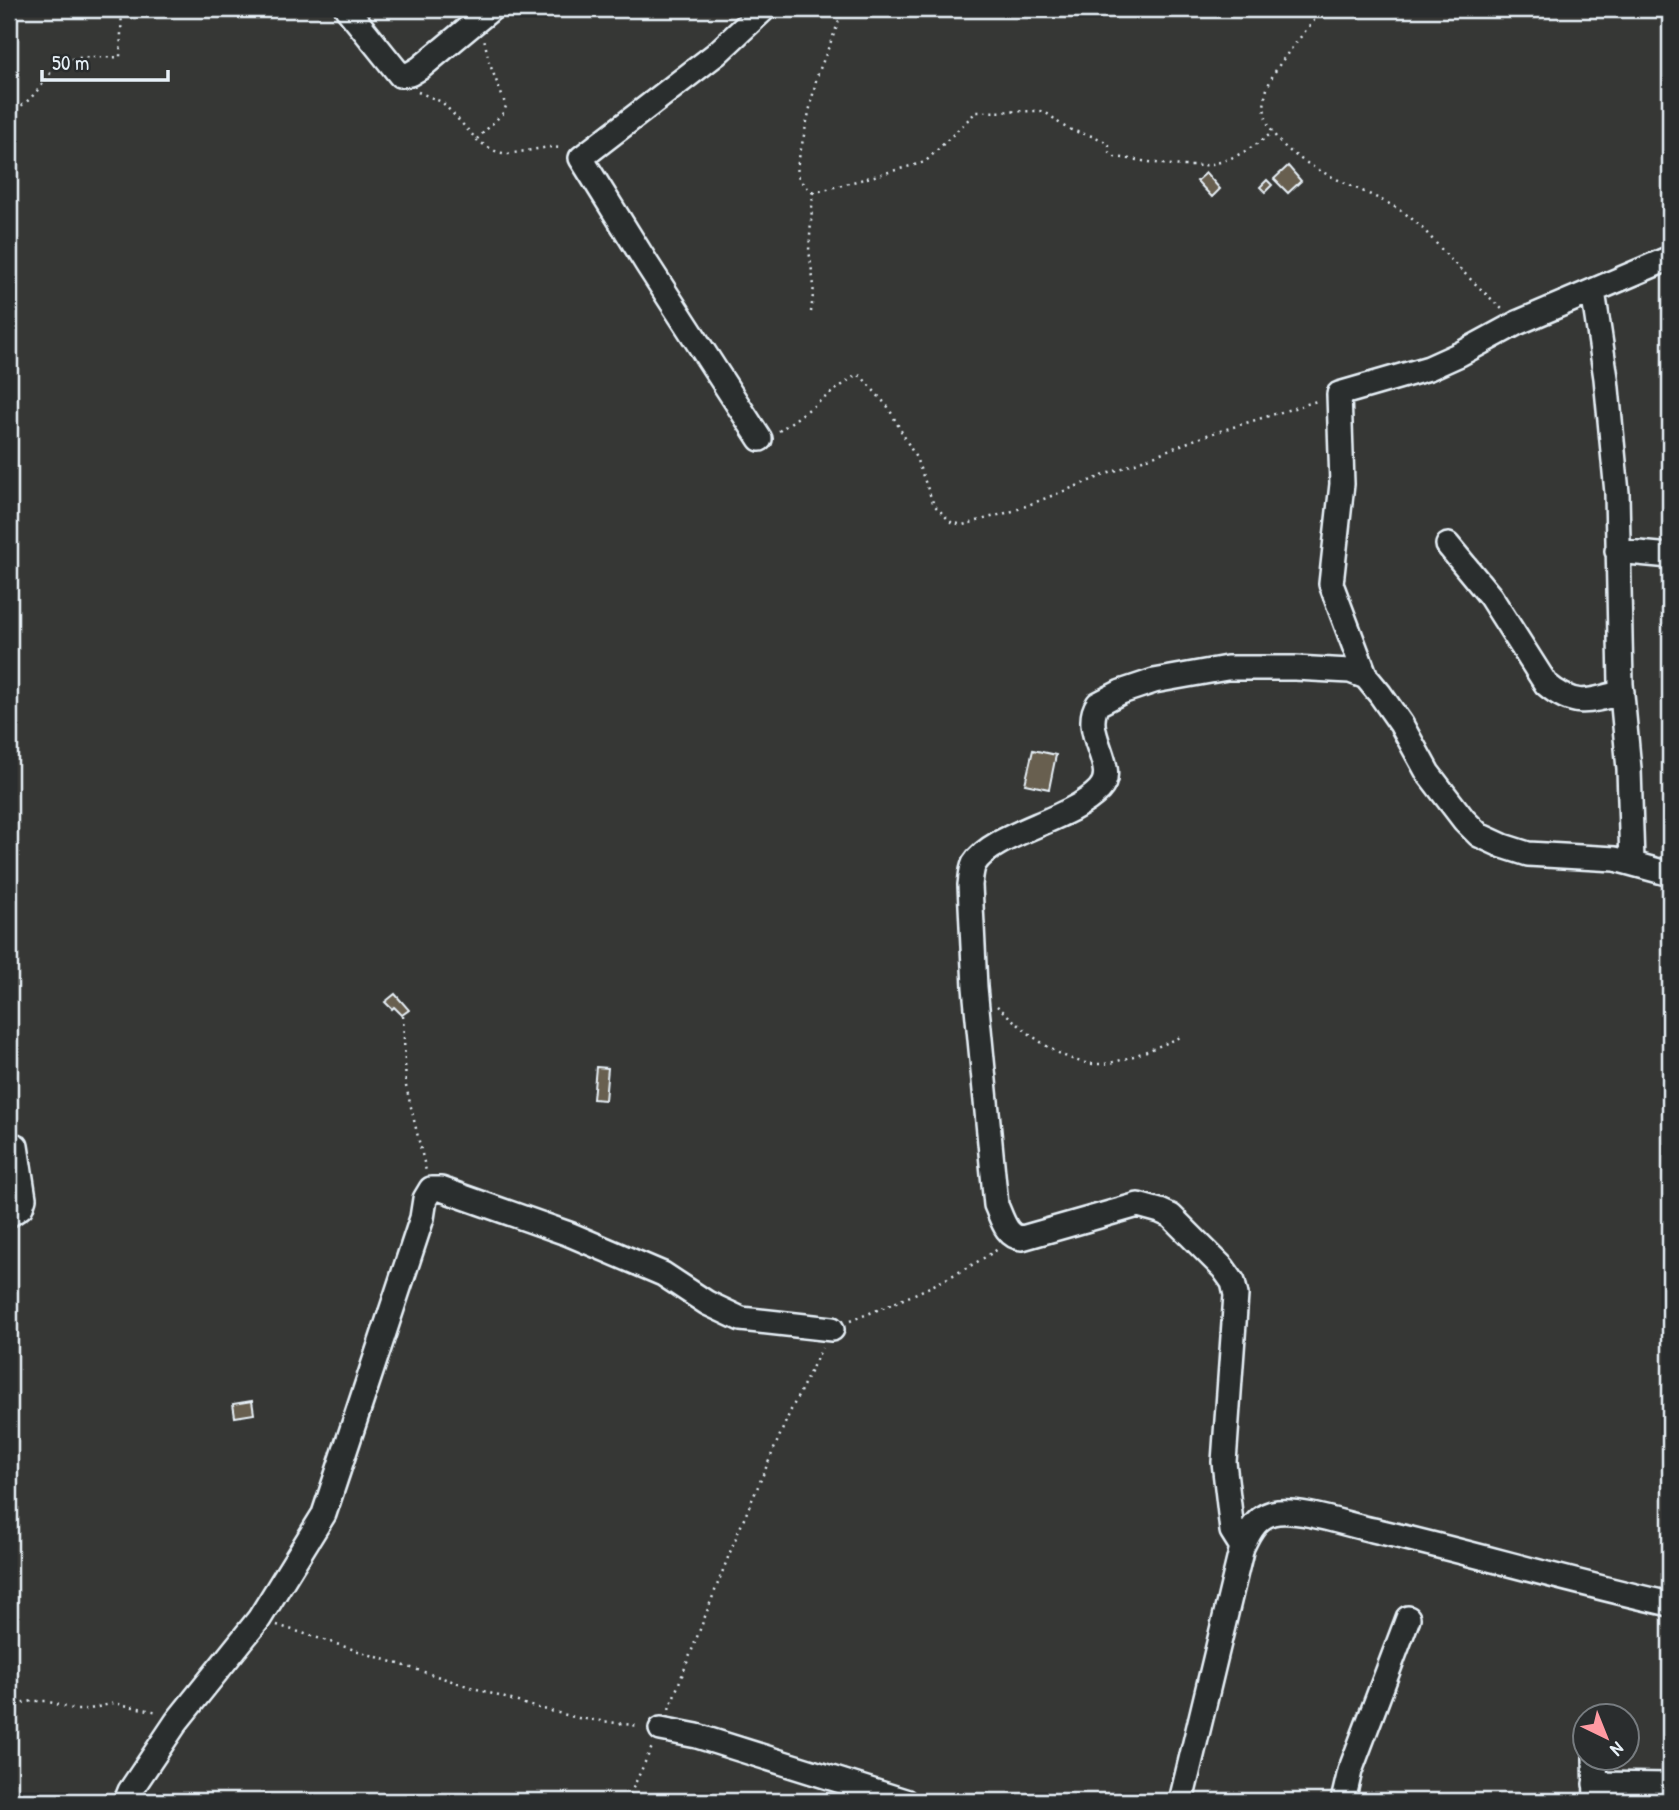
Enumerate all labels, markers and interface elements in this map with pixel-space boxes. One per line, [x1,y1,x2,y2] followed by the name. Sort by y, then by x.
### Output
[42,38,168,82] scale bar
[52,48,89,77] text: 50 m
[1570,1702,1640,1772] north arrow
[1605,1736,1630,1762] text: N

